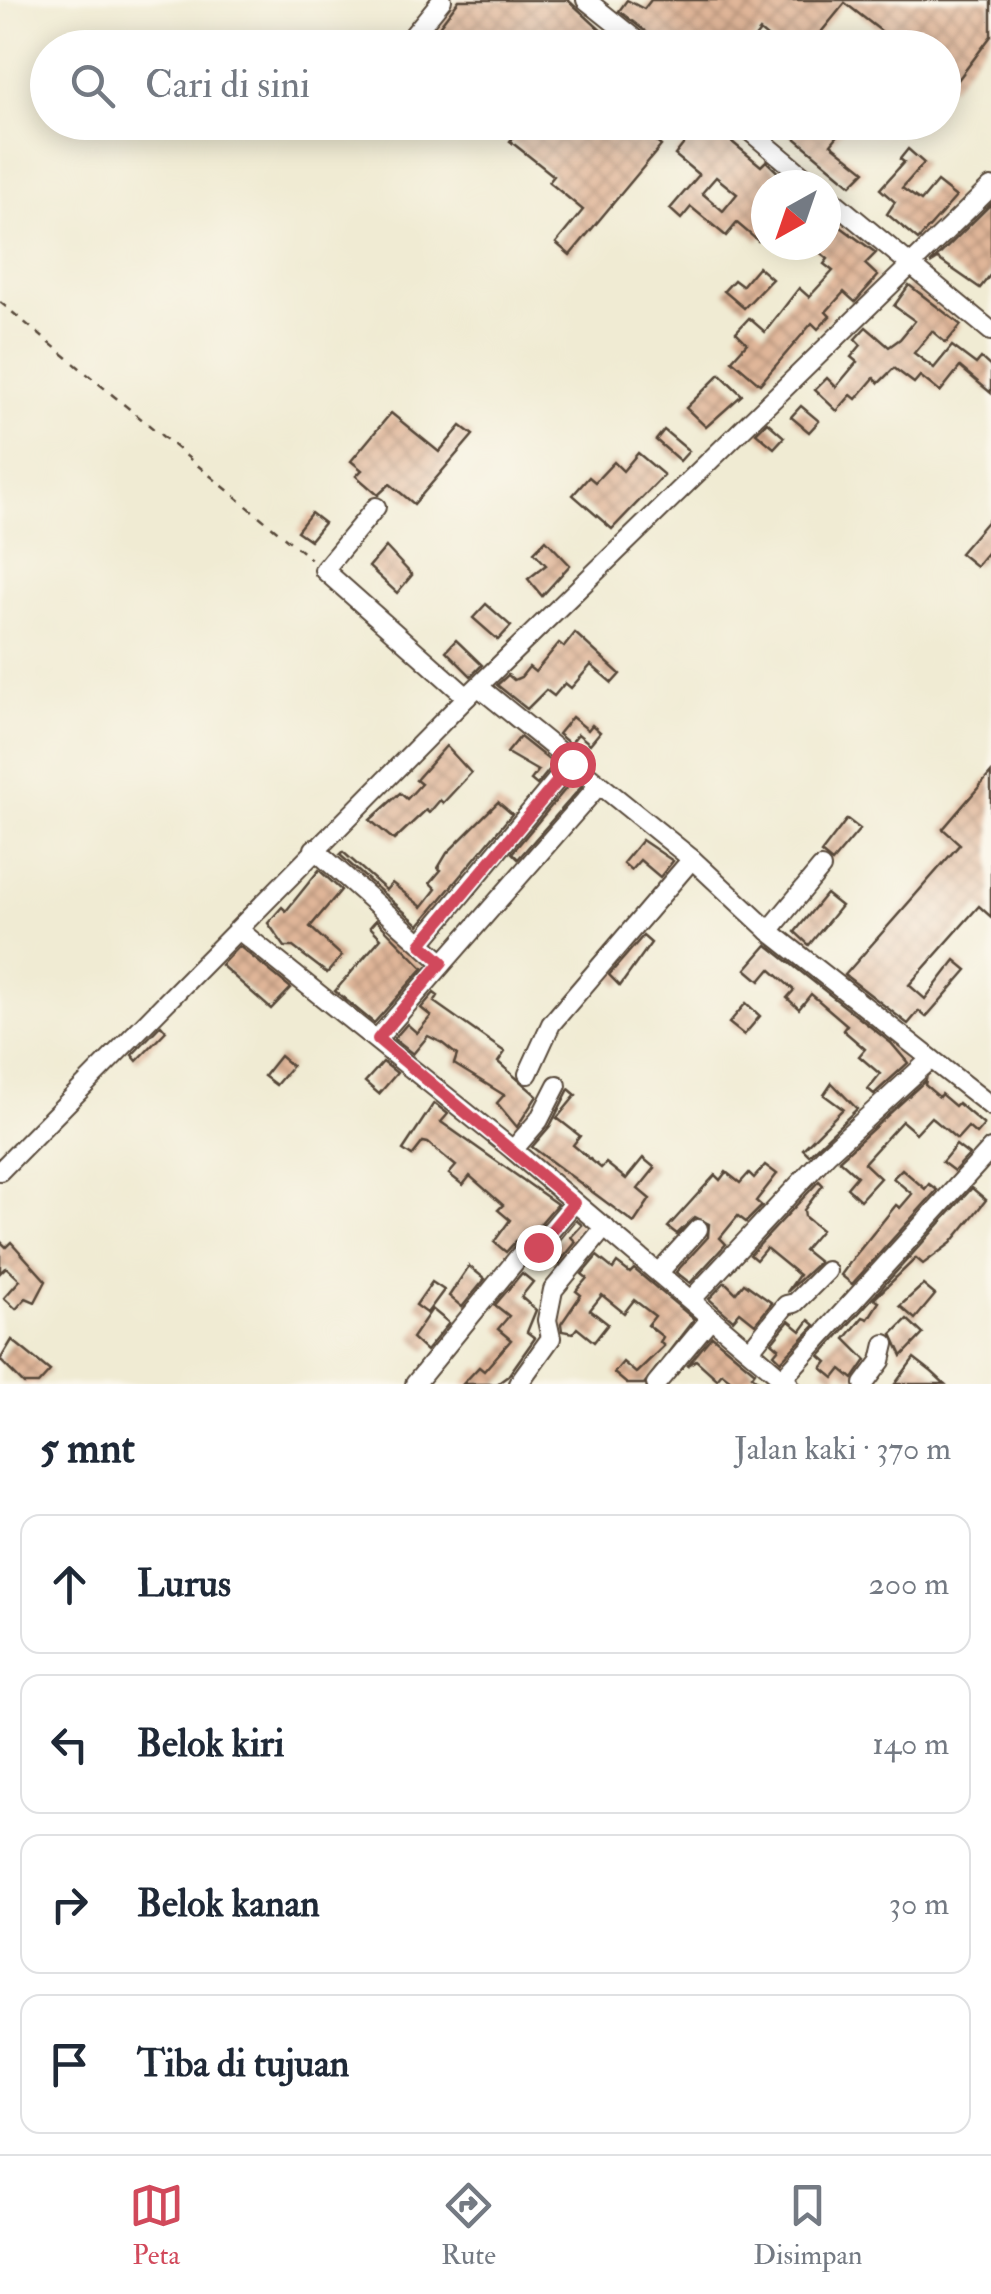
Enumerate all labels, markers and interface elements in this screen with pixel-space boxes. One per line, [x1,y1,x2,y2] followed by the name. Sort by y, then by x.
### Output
[30,30,961,140] search box
[65,58,120,113] icon: search
[145,61,310,109] text: Cari di sini
[751,170,841,260] north arrow
[550,742,596,788] route start
[516,1225,562,1271] route end
[40,1423,135,1475] text: 5 mnt
[734,1429,951,1469] text: Jalan kaki · 370 m
[42,1557,97,1612] icon: ahead
[137,1560,231,1608] text: Lurus
[868,1564,949,1604] text: 200 m
[42,1717,97,1772] icon: left
[137,1720,284,1768] text: Belok kiri
[872,1724,949,1764] text: 140 m
[42,1877,97,1932] icon: right
[137,1880,320,1928] text: Belok kanan
[889,1884,949,1924] text: 30 m
[42,2037,97,2092] icon: arrive
[137,2040,349,2088] text: Tiba di tujuan
[129,2178,184,2273] tab: Peta
[441,2178,496,2273] tab: Rute
[753,2178,862,2273] tab: Disimpan

